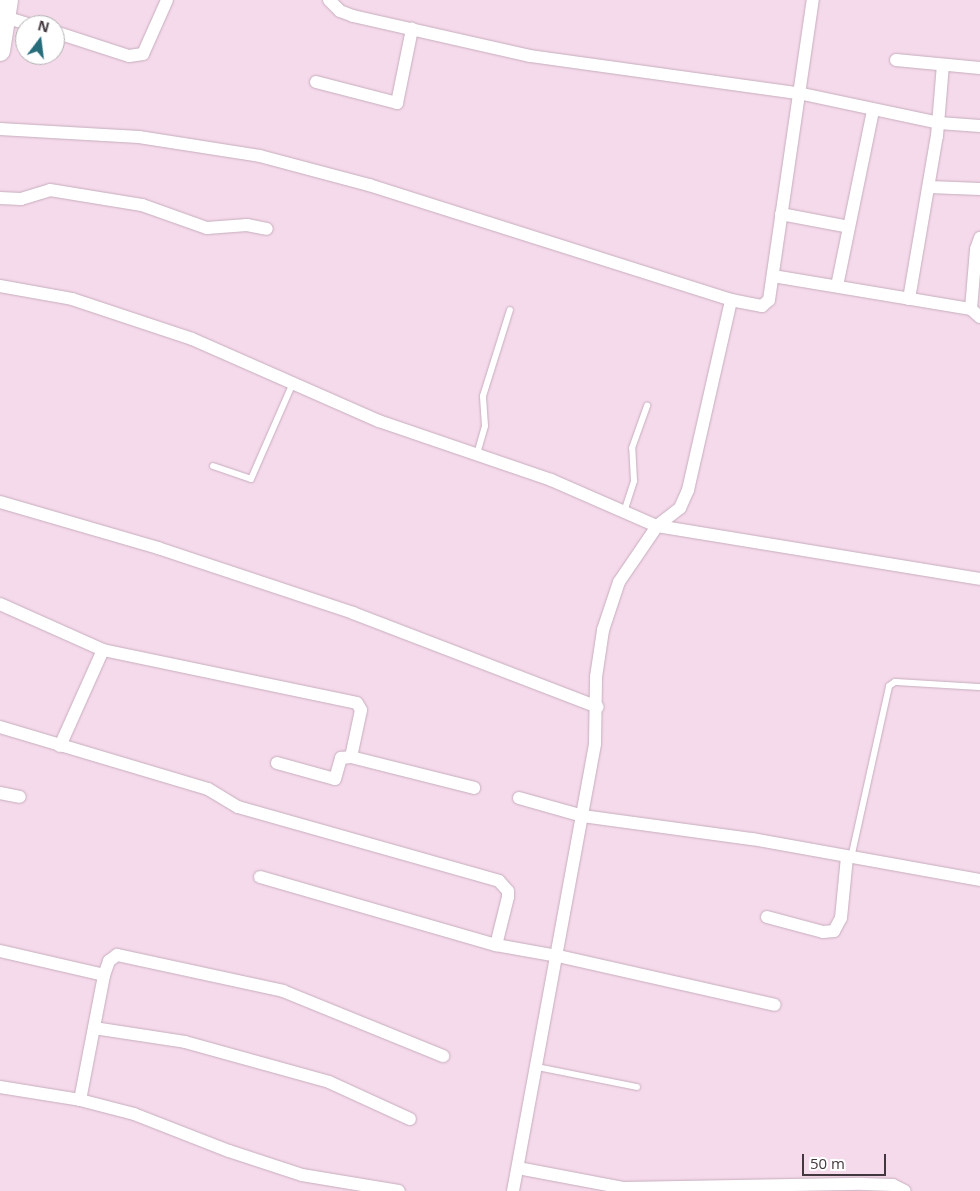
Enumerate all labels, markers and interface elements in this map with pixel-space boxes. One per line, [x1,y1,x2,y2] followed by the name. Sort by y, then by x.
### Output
[15,15,65,65] north arrow
[36,15,52,37] text: N
[805,1144,889,1176] scale bar
[810,1153,845,1173] text: 50 m

